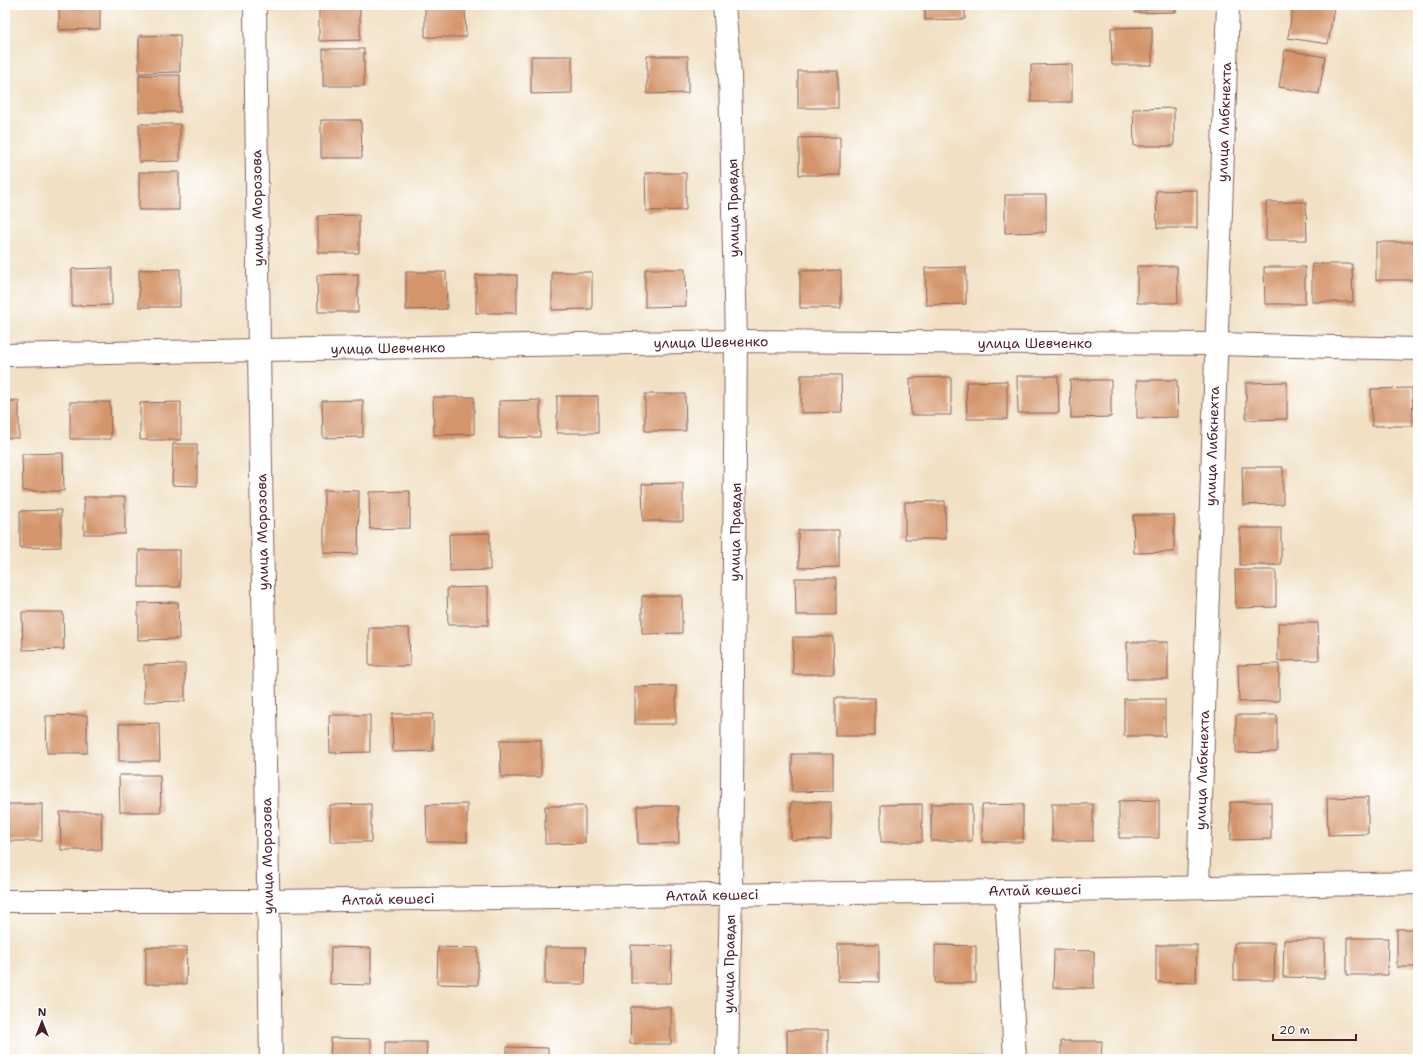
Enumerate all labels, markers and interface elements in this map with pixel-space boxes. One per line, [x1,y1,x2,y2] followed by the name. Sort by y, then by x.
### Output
[1213,61,1235,182] street label: улица Либкнехта
[247,149,267,267] street label: улица Морозова
[723,158,743,258] street label: улица Правды
[654,332,768,352] street label: улица Шевченко
[978,334,1092,352] street label: улица Шевченко
[331,338,445,358] street label: улица Шевченко
[1201,385,1223,506] street label: улица Либкнехта
[252,473,272,591] street label: улица Морозова
[725,482,745,582] street label: улица Правды
[1191,709,1213,830] street label: улица Либкнехта
[257,797,277,915] street label: улица Морозова
[988,880,1082,900] street label: Алтай көшесі
[665,885,759,905] street label: Алтай көшесі
[341,889,435,909] street label: Алтай көшесі
[719,914,739,1014] street label: улица Правды
[22,1002,62,1042] north arrow
[38,1005,47,1020] text: N
[1273,1016,1356,1042] scale bar
[1279,1022,1310,1038] text: 20 m

